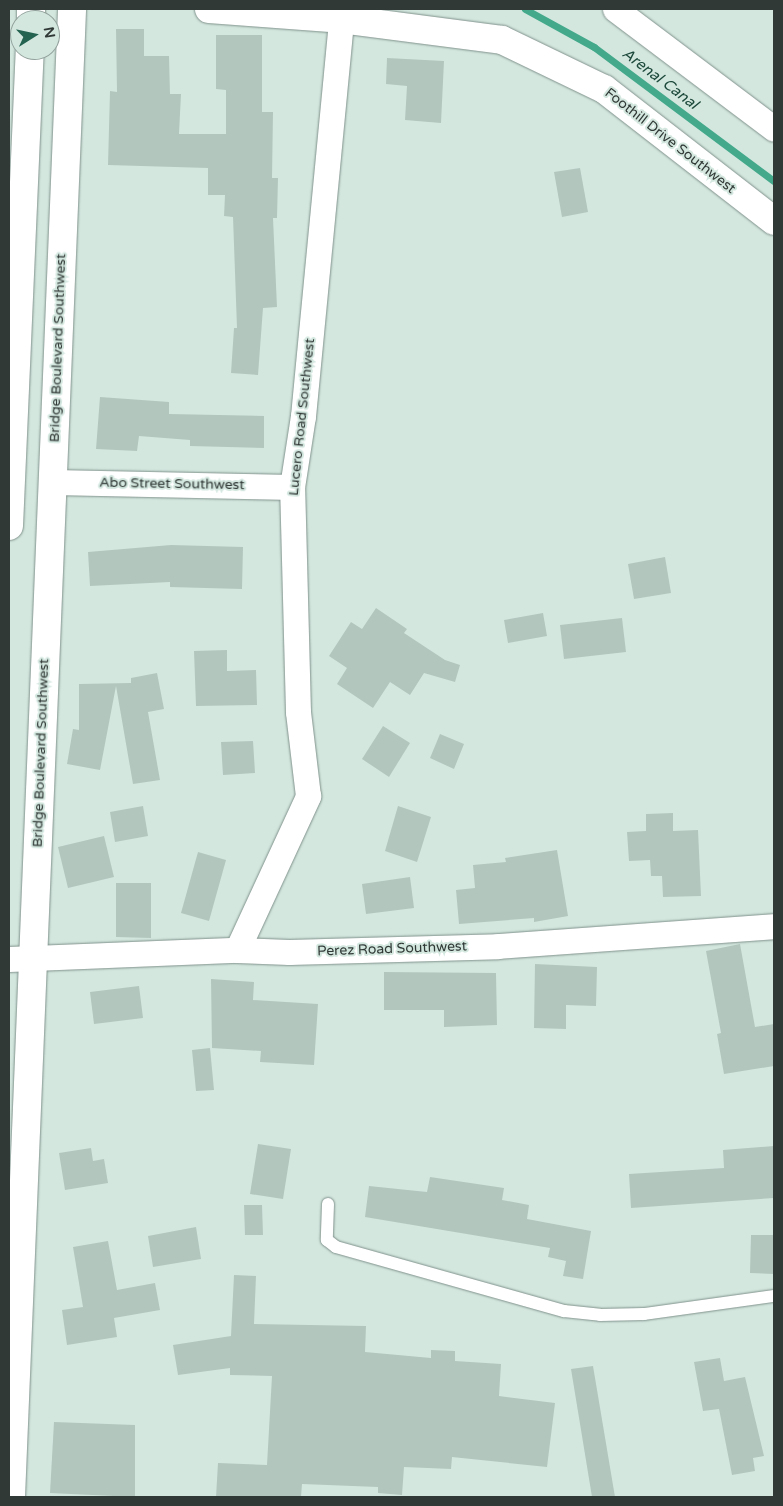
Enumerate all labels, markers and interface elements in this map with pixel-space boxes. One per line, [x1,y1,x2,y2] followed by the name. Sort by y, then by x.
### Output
[10,10,60,60] north arrow
[40,25,59,39] text: N
[618,45,702,113] water label: Arenal Canal
[601,85,739,197] street label: Foothill Drive Southwest
[46,253,70,443] street label: Bridge Boulevard Southwest
[285,337,319,497] street label: Lucero Road Southwest
[99,474,245,494] street label: Abo Street Southwest
[29,658,53,848] street label: Bridge Boulevard Southwest
[317,938,467,960] street label: Perez Road Southwest

